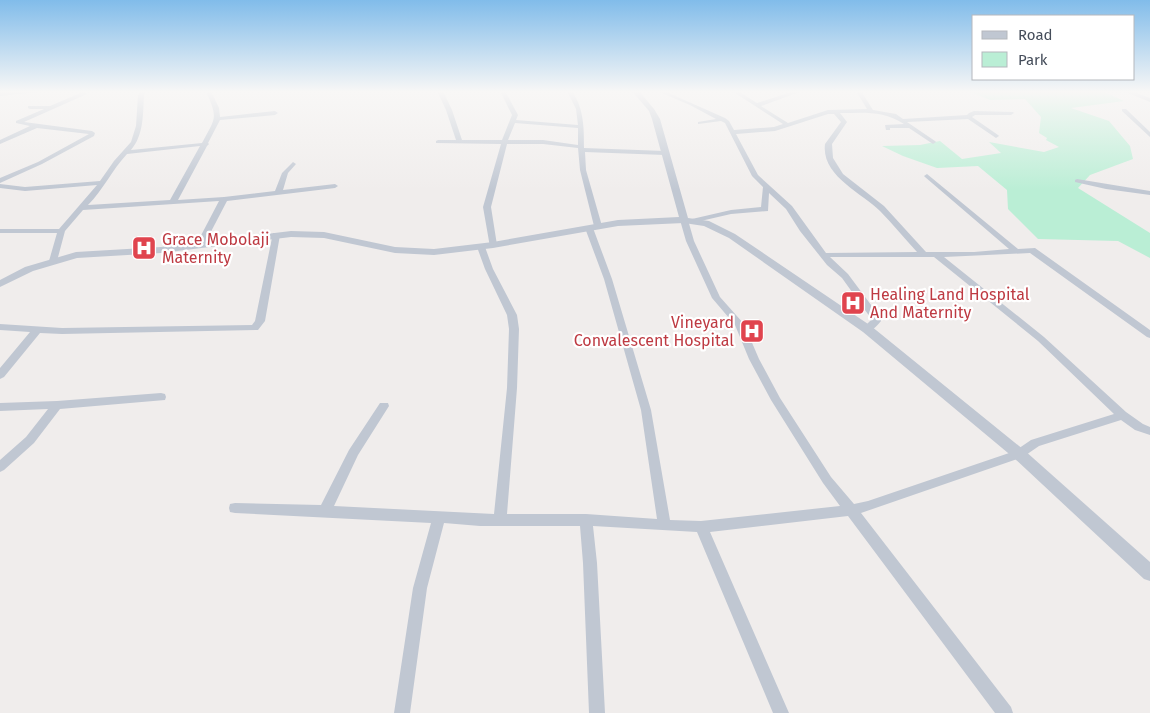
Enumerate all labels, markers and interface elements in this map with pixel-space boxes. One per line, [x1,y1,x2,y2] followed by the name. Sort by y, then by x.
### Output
[972,15,1135,80] legend
[1018,26,1053,44] text: Road
[1018,51,1048,69] text: Park
[162,230,270,267] place label: Grace Mobolaji Maternity
[131,235,157,261] hospital icon: Grace Mobolaji Maternity
[870,285,1030,322] place label: Healing Land Hospital And Maternity
[840,290,866,316] hospital icon: Healing Land Hospital And Maternity
[574,313,734,350] place label: Vineyard Convalescent Hospital
[739,318,765,344] hospital icon: Vineyard Convalescent Hospital

